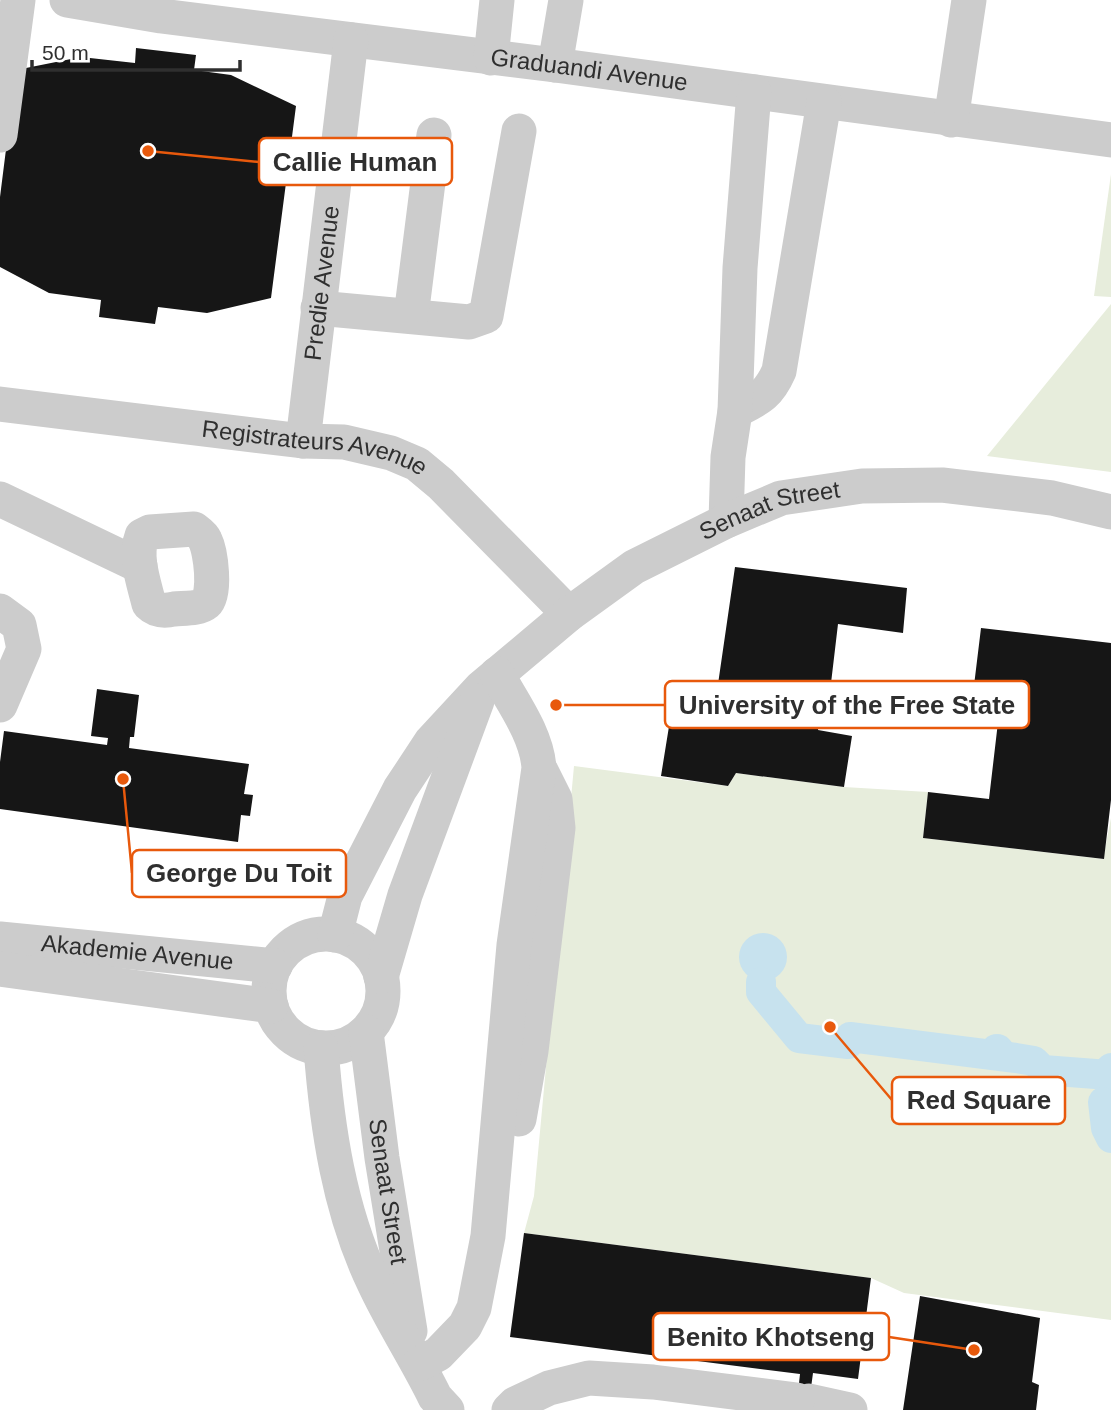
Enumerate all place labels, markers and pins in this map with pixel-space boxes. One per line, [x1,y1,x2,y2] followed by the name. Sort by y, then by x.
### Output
[259,138,452,185] callout: Callie Human
[665,681,1029,728] callout: University of the Free State
[132,850,346,897] callout: George Du Toit
[892,1077,1065,1124] callout: Red Square
[653,1313,889,1360] callout: Benito Khotseng

